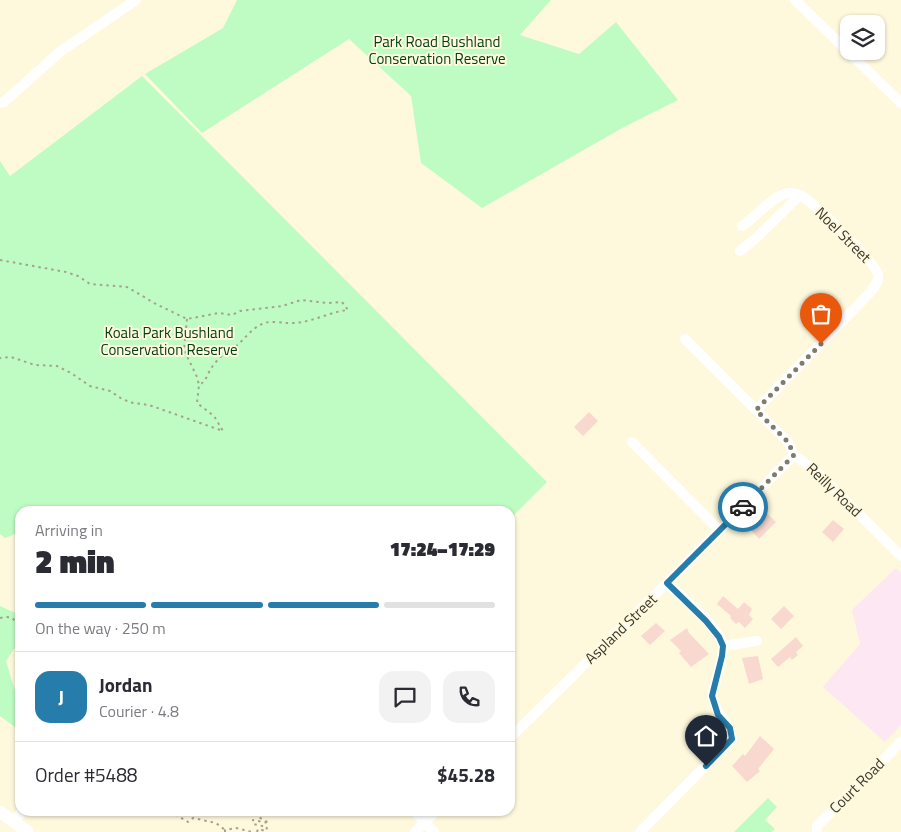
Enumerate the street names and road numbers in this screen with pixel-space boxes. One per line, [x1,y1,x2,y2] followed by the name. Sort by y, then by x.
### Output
[810,201,877,268] street label: Noel Street
[801,457,867,522] street label: Reilly Road
[579,588,663,669] street label: Aspland Street
[824,753,890,819] street label: Court Road

